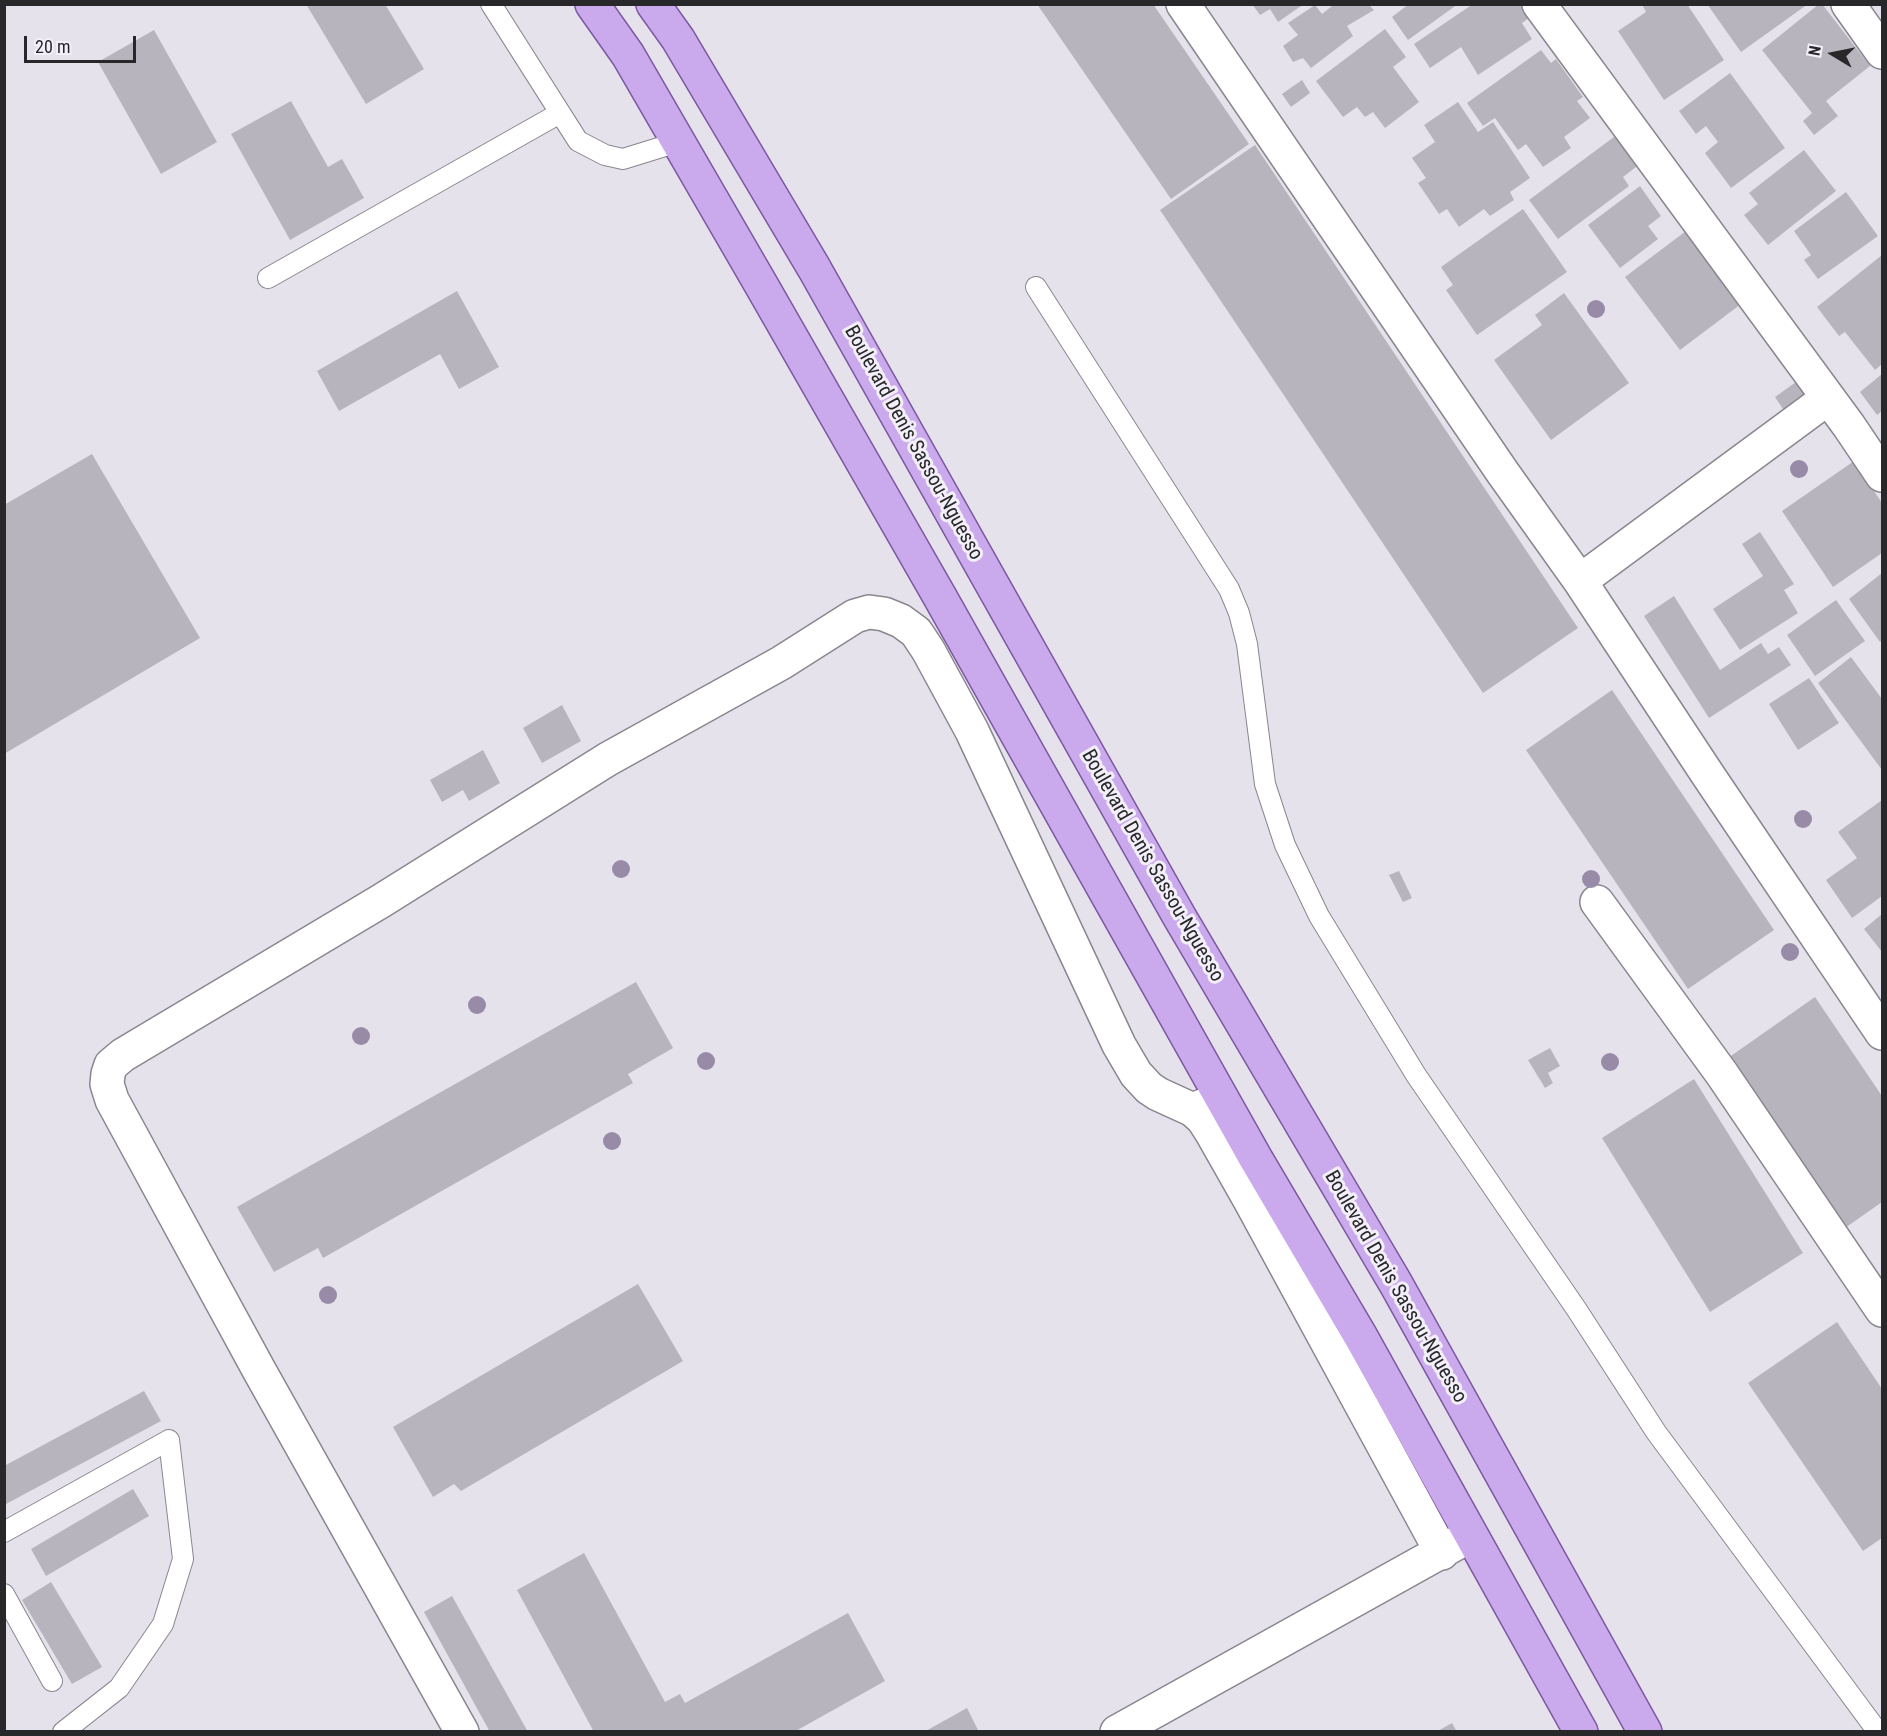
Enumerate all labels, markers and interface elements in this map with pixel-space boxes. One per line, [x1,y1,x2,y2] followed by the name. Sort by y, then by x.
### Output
[27,24,140,62] scale bar
[1803,24,1863,84] north arrow
[35,36,70,57] text: 20 m
[1805,44,1825,57] text: N
[838,322,988,564] street label: Boulevard Denis Sassou-Nguesso
[1076,746,1228,986] street label: Boulevard Denis Sassou-Nguesso
[1319,1167,1471,1407] street label: Boulevard Denis Sassou-Nguesso

